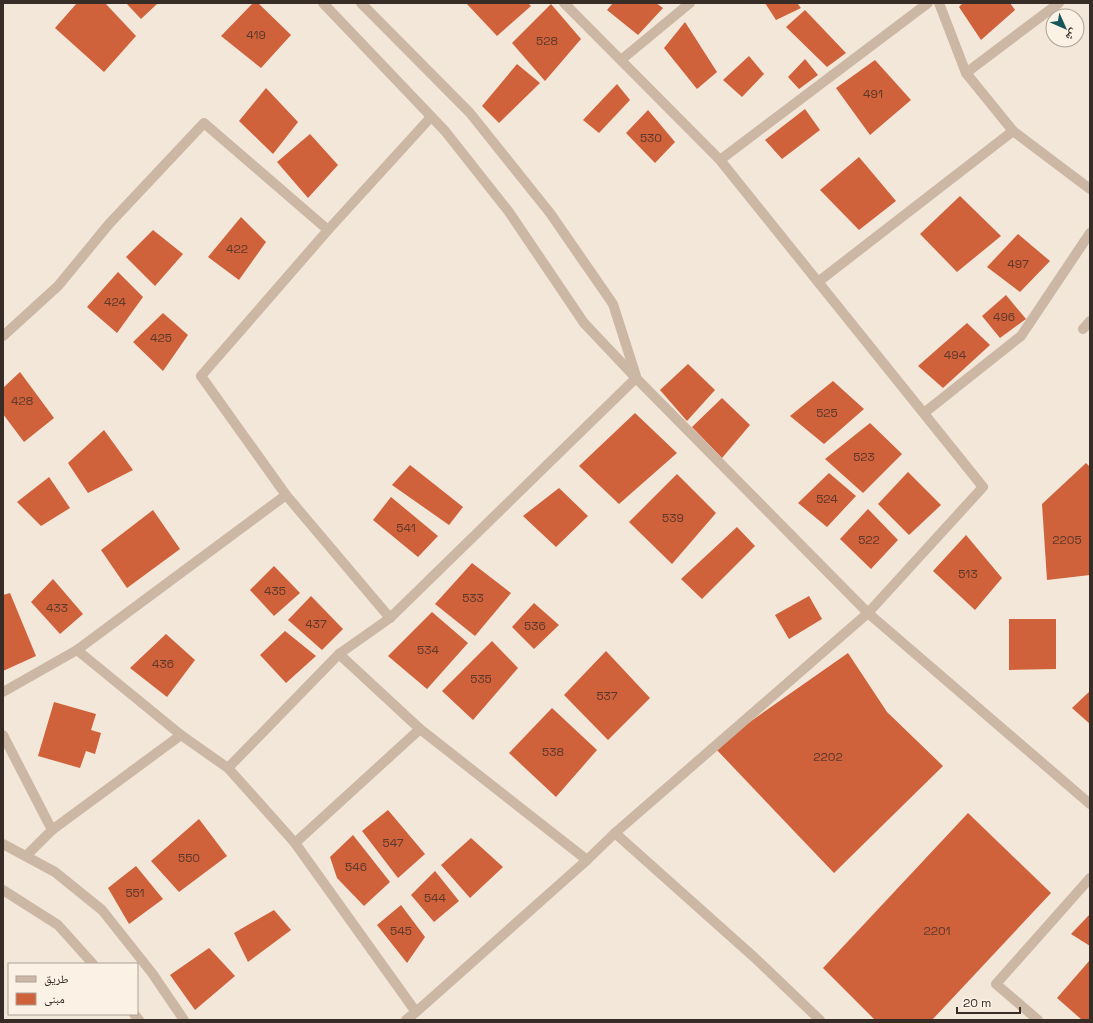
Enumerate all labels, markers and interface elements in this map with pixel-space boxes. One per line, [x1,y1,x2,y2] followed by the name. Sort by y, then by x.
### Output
[1045,8,1085,48] north arrow
[1062,25,1081,44] text: ش
[246,27,266,43] house number: 419
[536,33,558,49] house number: 528
[863,86,883,102] house number: 491
[640,130,662,146] house number: 530
[226,241,248,257] house number: 422
[1007,256,1029,272] house number: 497
[104,294,126,310] house number: 424
[993,309,1015,325] house number: 496
[150,330,172,346] house number: 425
[944,347,967,363] house number: 494
[11,393,33,409] house number: 428
[816,405,838,421] house number: 525
[853,449,875,465] house number: 523
[816,491,838,507] house number: 524
[662,510,684,526] house number: 539
[396,520,416,536] house number: 541
[858,532,880,548] house number: 522
[1052,532,1082,548] house number: 2205
[958,566,978,582] house number: 513
[264,583,286,599] house number: 435
[462,590,484,606] house number: 533
[46,600,68,616] house number: 433
[305,616,327,632] house number: 437
[524,618,546,634] house number: 536
[417,642,439,658] house number: 534
[152,656,174,672] house number: 436
[470,671,492,687] house number: 535
[596,688,618,704] house number: 537
[542,744,564,760] house number: 538
[813,749,843,765] house number: 2202
[382,835,404,851] house number: 547
[178,850,200,866] house number: 550
[345,859,367,875] house number: 546
[125,885,145,901] house number: 551
[424,890,447,906] house number: 544
[390,923,412,939] house number: 545
[923,923,951,939] house number: 2201
[8,963,138,1015] legend
[44,971,69,987] text: طريق
[957,989,1020,1015] scale bar
[44,991,65,1007] text: مبنى
[963,995,991,1011] text: 20 m

